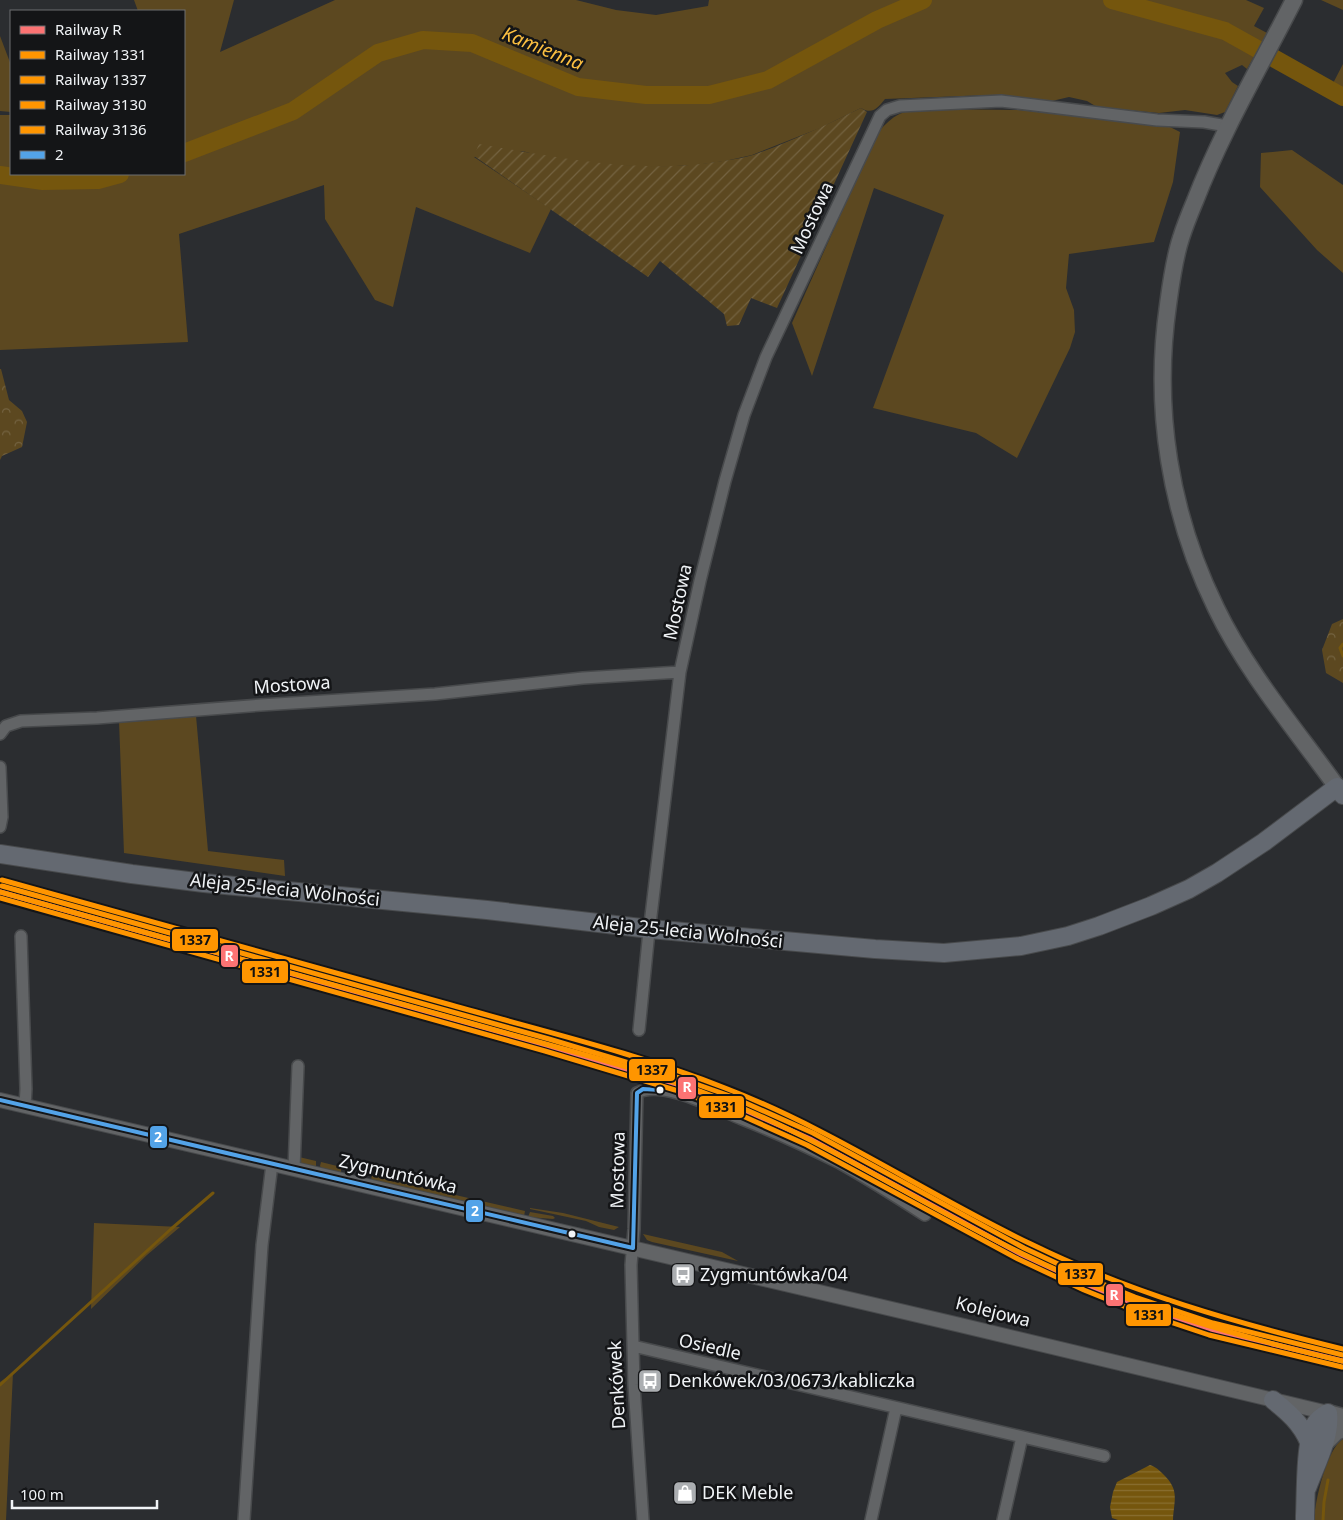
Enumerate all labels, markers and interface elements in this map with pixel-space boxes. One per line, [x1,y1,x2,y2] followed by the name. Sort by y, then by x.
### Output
[10,10,185,175] legend
[55,19,122,39] text: Railway R
[499,20,588,76] water label: Kamienna
[55,44,147,64] text: Railway 1331
[55,69,147,89] text: Railway 1337
[55,94,147,114] text: Railway 3130
[55,119,147,139] text: Railway 3136
[55,144,64,164] text: 2
[784,178,838,258] street label: Mostowa
[657,562,697,642] street label: Mostowa
[253,669,331,699] street label: Mostowa
[189,867,381,911] street label: Aleja 25-lecia Wolności
[592,909,784,953] street label: Aleja 25-lecia Wolności
[171,928,219,952] line badge: 1337
[179,930,211,949] text: 1337
[220,944,239,968] line badge: R
[224,946,234,965] text: R
[241,960,289,984] line badge: 1331
[249,962,281,981] text: 1331
[628,1058,676,1082] line badge: 1337
[636,1060,668,1079] text: 1337
[677,1076,697,1100] line badge: R
[682,1077,692,1096] text: R
[655,1085,665,1095] unlabelled marker
[698,1095,745,1119] line badge: 1331
[705,1097,737,1116] text: 1331
[149,1125,168,1149] line badge: 2
[154,1127,162,1146] text: 2
[604,1131,630,1209] street label: Mostowa
[337,1148,460,1198] street label: Zygmuntówka
[465,1199,484,1223] line badge: 2
[471,1201,479,1220] text: 2
[567,1229,577,1239] unlabelled marker
[670,1262,696,1288] bus stop icon: Zygmuntówka/04
[700,1262,848,1286] place label: Zygmuntówka/04
[1057,1262,1104,1286] line badge: 1337
[1064,1264,1096,1283] text: 1337
[1105,1283,1124,1307] line badge: R
[1109,1285,1119,1304] text: R
[953,1290,1033,1332] street label: Kolejowa
[1125,1303,1172,1327] line badge: 1331
[1133,1305,1165,1324] text: 1331
[677,1327,744,1365] street label: Osiedle
[602,1340,630,1430] street label: Denkówek
[637,1368,663,1394] bus stop icon: Denkówek/03/0673/kabliczka
[668,1368,915,1392] place label: Denkówek/03/0673/kabliczka
[12,1478,158,1510] scale bar
[672,1480,698,1506] shop icon: DEK Meble
[702,1480,793,1504] place label: DEK Meble
[20,1484,64,1504] text: 100 m

